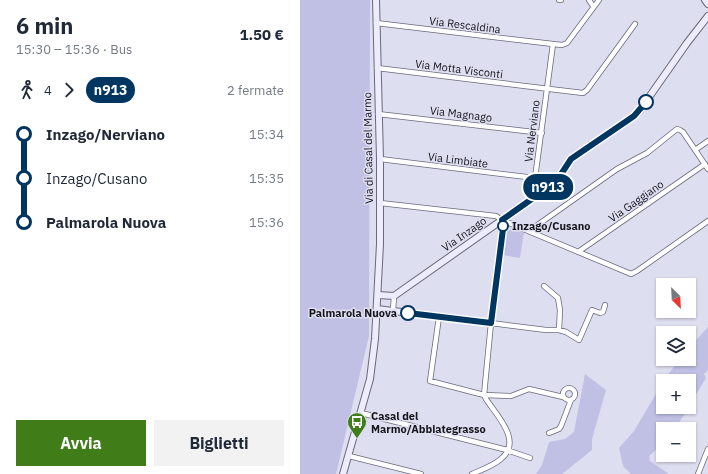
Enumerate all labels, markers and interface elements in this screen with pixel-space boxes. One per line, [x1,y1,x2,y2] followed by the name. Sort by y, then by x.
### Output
[16,11,73,40] text: 6 min
[428,14,502,36] street label: Via Rescaldina
[239,25,284,44] text: 1.50 €
[16,41,132,58] text: 15:30 – 15:36 · Bus
[414,57,504,81] street label: Via Motta Visconti
[16,79,38,101] icon: walk
[58,79,80,101] icon: forward
[94,81,127,99] text: n913
[44,82,52,99] text: 4
[227,82,284,99] text: 2 fermate
[360,92,376,204] street label: Via di Casal del Marmo
[638,94,654,110] unlabelled marker
[521,99,543,163] street label: Via Nerviano
[429,103,493,125] street label: Via Magnago
[46,125,165,144] text: Inzago/Nerviano
[249,126,284,143] text: 15:34
[427,149,489,171] street label: Via Limbiate
[46,169,147,188] text: Inzago/Cusano
[249,170,284,187] text: 15:35
[520,174,576,200] line badge: n913
[606,177,666,225] street label: Via Gaggiano
[531,178,565,196] text: n913
[46,213,166,232] text: Palmarola Nuova
[249,214,284,231] text: 15:36
[439,214,489,254] street label: Via Inzago
[512,219,591,233] place label: Inzago/Cusano
[497,220,509,232] marker: Inzago/Cusano
[656,278,696,318] north arrow
[656,278,696,462] map controls
[400,305,416,321] marker: Palmarola Nuova
[309,306,397,320] place label: Palmarola Nuova
[656,326,696,366] button: layers
[656,374,696,414] button: +
[371,409,486,436] place label: Casal del Marmo/Abbiategrasso
[346,411,368,439] bus stop icon: Casal del Marmo/Abbiategrasso
[16,420,146,466] button: Avvia
[154,420,284,466] button: Biglietti
[656,422,696,462] button: −

